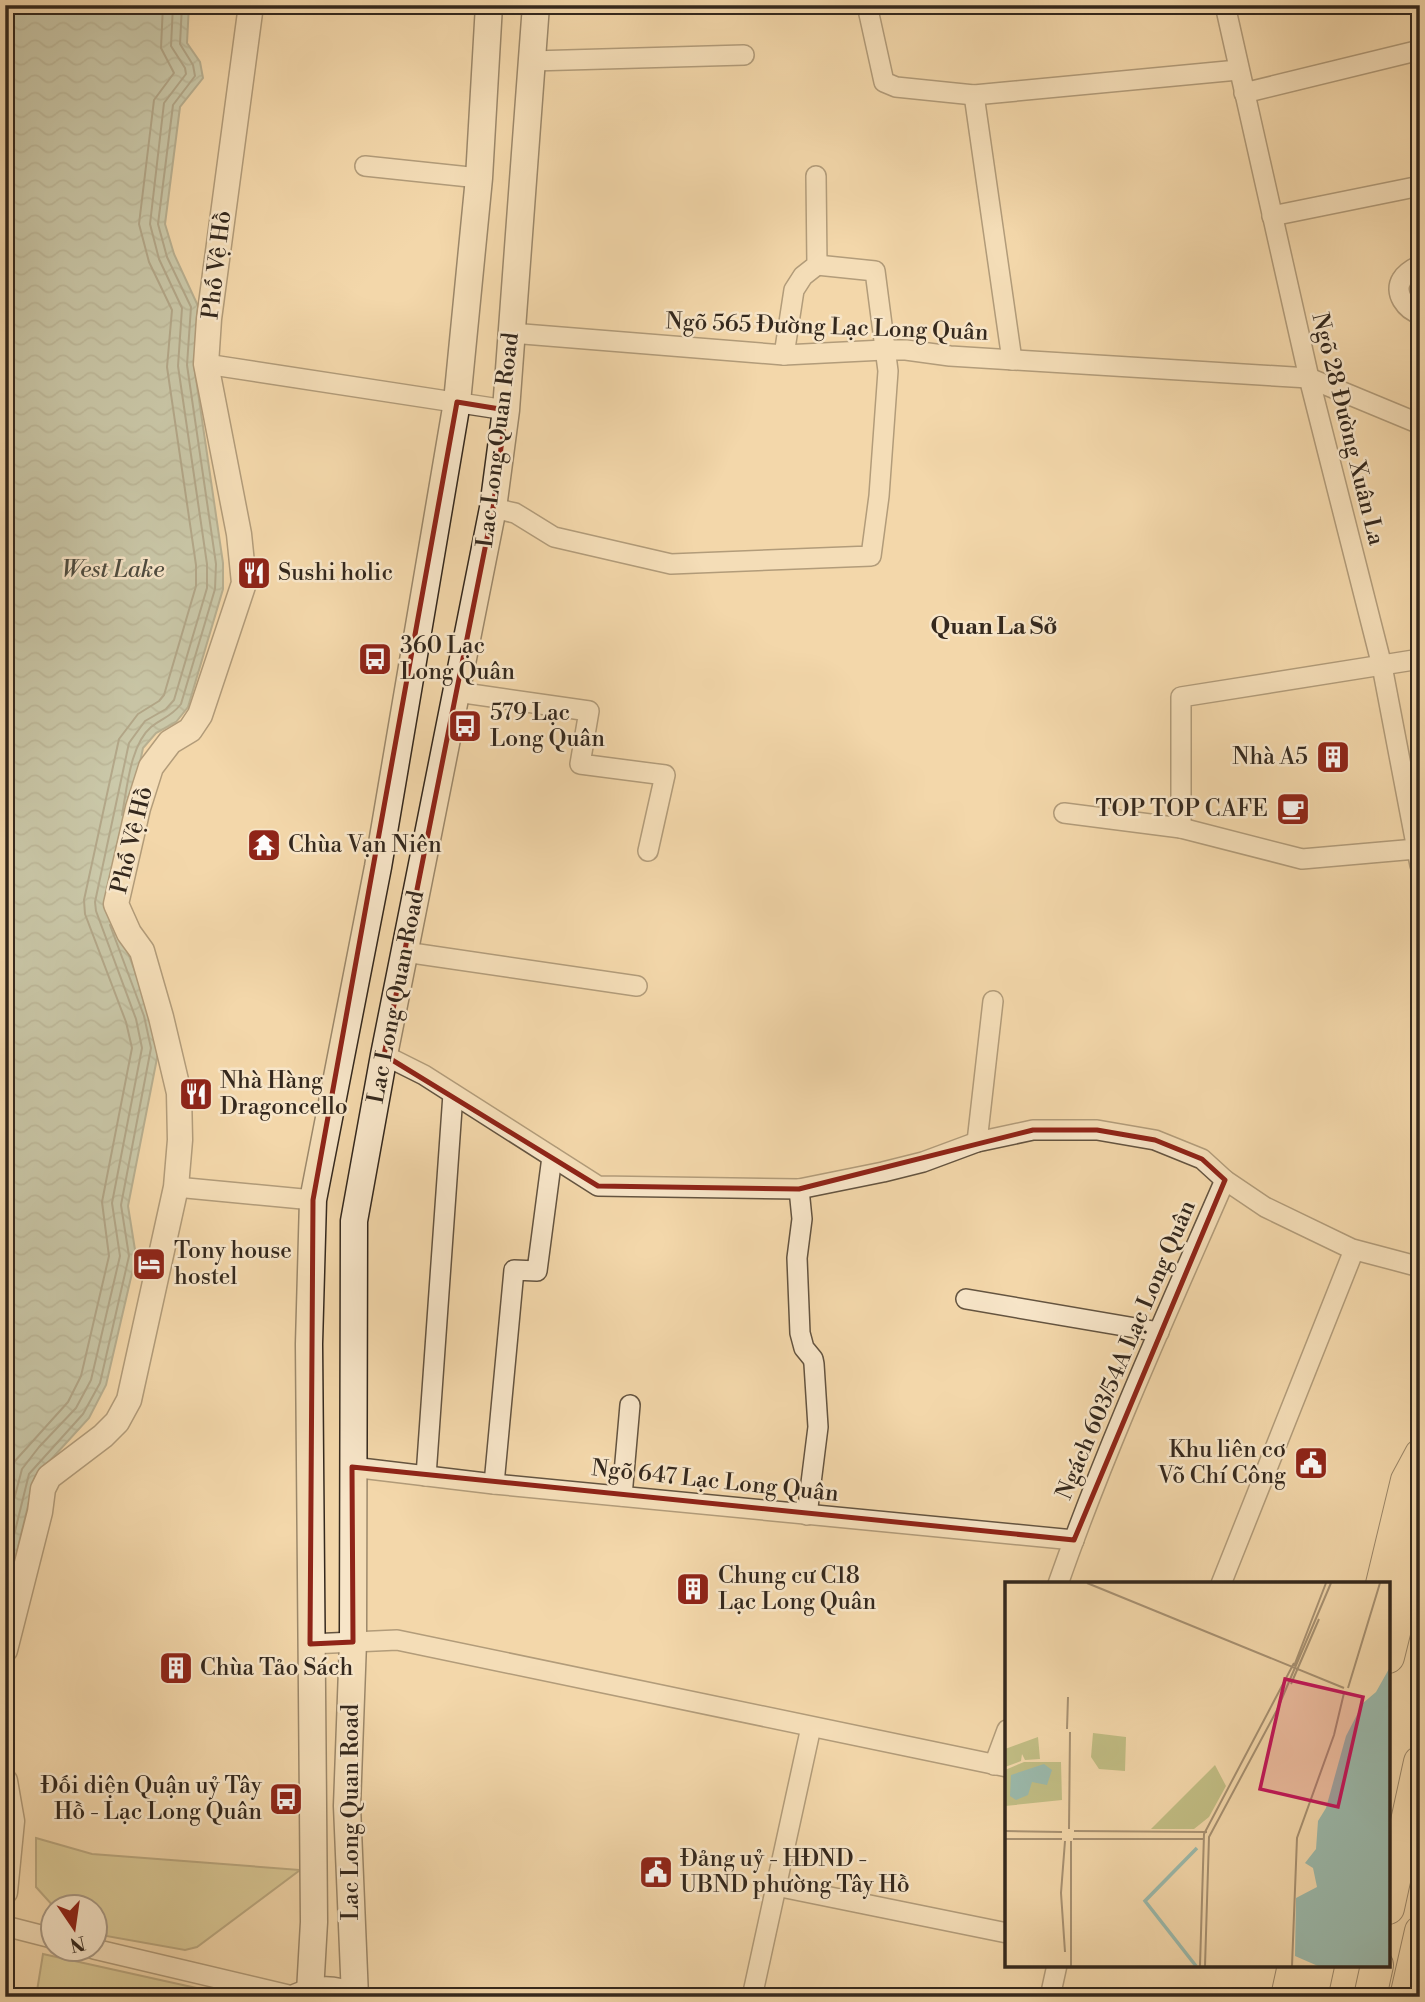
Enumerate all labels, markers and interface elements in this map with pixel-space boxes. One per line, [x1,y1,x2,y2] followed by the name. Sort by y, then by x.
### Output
[196,209,238,321] street label: Phố Vệ Hồ
[665,307,989,347] street label: Ngõ 565 Đường Lạc Long Quân
[1306,310,1391,548] street label: Ngõ 28 Đường Xuân La
[471,331,525,549] street label: Lac Long Quan Road
[235,554,273,592] restaurant icon: Sushi holic
[62,555,164,585] water label: West Lake
[278,559,393,587] place label: Sushi holic
[931,612,1057,642] district label: Quan La Sở
[400,632,515,686] place label: 360 Lạc Long Quân
[356,640,394,678] bus stop icon: 360 Lạc Long Quân
[490,699,605,753] place label: 579 Lạc Long Quân
[446,707,484,745] bus stop icon: 579 Lạc Long Quân
[1314,738,1352,776] building icon: Nhà A5
[1232,743,1308,771] place label: Nhà A5
[105,784,159,896] street label: Phố Vệ Hồ
[1274,790,1312,828] cafe icon: TOP TOP CAFE
[1095,795,1268,823] place label: TOP TOP CAFE
[245,826,283,864] temple icon: Chùa Vạn Niên
[288,831,442,859] place label: Chùa Vạn Niên
[362,888,430,1106] street label: Lac Long Quan Road
[220,1067,348,1121] place label: Nhà Hàng Dragoncello
[177,1075,215,1113] restaurant icon: Nhà Hàng Dragoncello
[1050,1196,1202,1504] street label: Ngách 603/54A Lạc Long Quân
[174,1237,292,1291] place label: Tony house hostel
[130,1245,168,1283] hotel icon: Tony house hostel
[1157,1436,1286,1490] place label: Khu liên cơ Võ Chí Công
[1292,1444,1330,1482] public building icon: Khu liên cơ Võ Chí Công
[590,1454,840,1508] street label: Ngõ 647 Lạc Long Quân
[718,1562,876,1616] place label: Chung cư C18 Lạc Long Quân
[674,1570,712,1608] building icon: Chung cư C18 Lạc Long Quân
[1005,1582,1390,1967] inset map
[157,1649,195,1687] building icon: Chùa Tảo Sách
[200,1654,353,1682] place label: Chùa Tảo Sách
[337,1704,365,1920] street label: Lac Long Quan Road
[40,1772,263,1826] place label: Đối diện Quận uỷ Tây Hồ - Lạc Long Quân
[267,1780,305,1818] bus stop icon: Đối diện Quận uỷ Tây Hồ - Lạc Long Quân
[680,1845,910,1899] place label: Đảng uỷ - HĐND - UBND phường Tây Hồ
[637,1853,675,1891] public building icon: Đảng uỷ - HĐND - UBND phường Tây Hồ
[38,1894,108,1964] north arrow
[68,1930,88,1957] text: N

